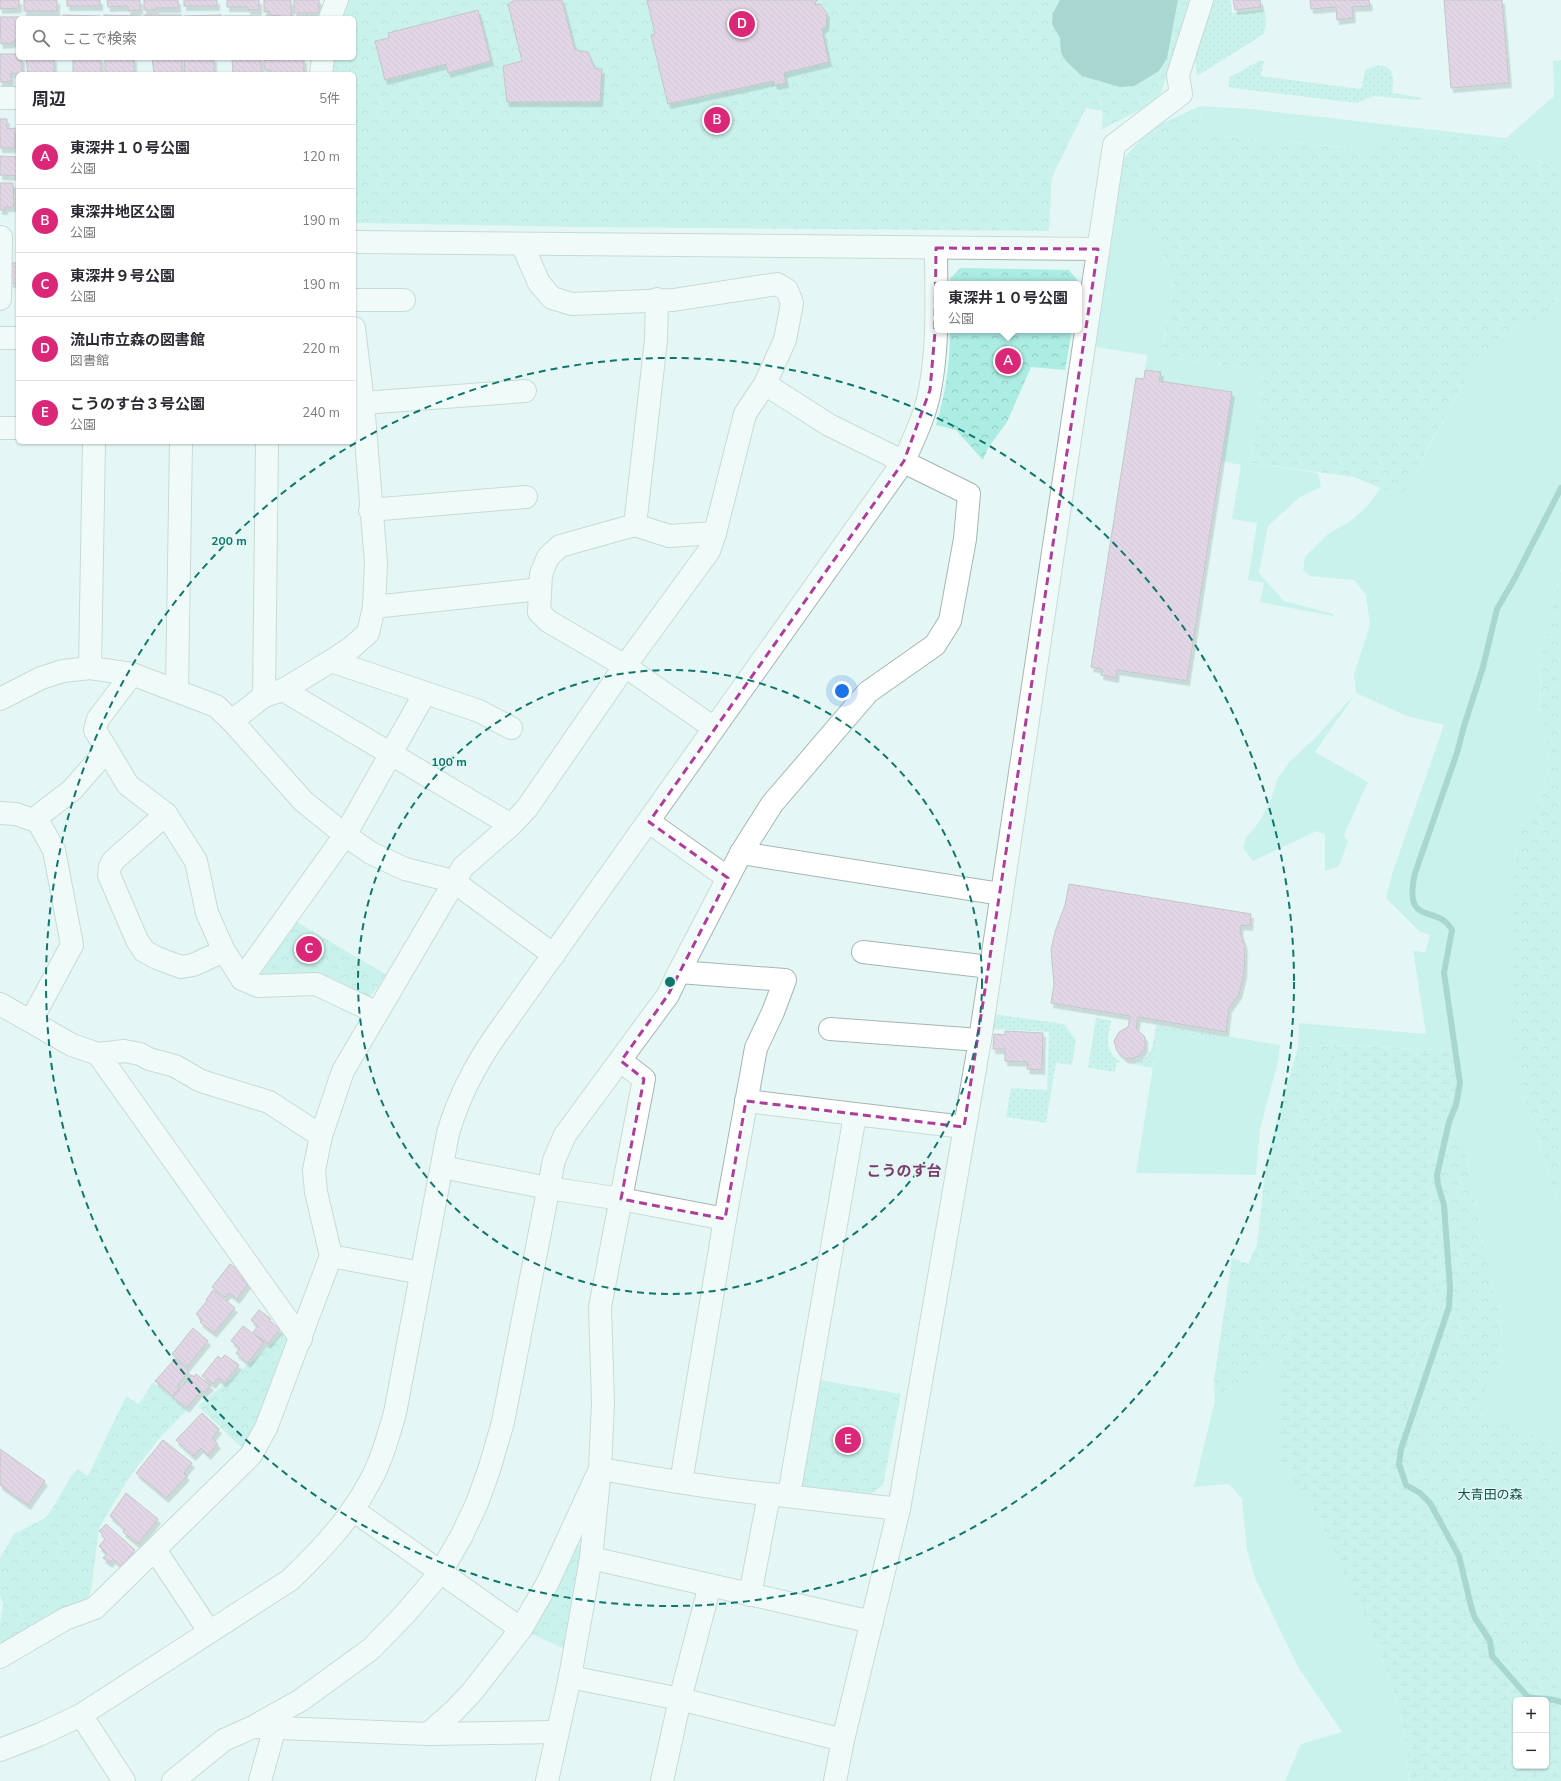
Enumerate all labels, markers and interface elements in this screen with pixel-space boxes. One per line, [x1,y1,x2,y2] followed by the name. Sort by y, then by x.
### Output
[729,9,755,39] pin: D
[16,16,356,60] search box
[30,27,52,49] icon: search
[62,29,137,49] text: ここで検索
[32,88,66,111] text: 周辺
[319,90,340,108] text: 5件
[704,105,730,135] pin: B
[70,138,190,158] text: 東深井１０号公園
[40,148,50,166] text: A
[302,148,340,166] text: 120 m
[70,160,96,178] text: 公園
[70,202,175,222] text: 東深井地区公園
[41,212,49,230] text: B
[302,212,340,230] text: 190 m
[70,224,96,242] text: 公園
[70,266,175,286] text: 東深井９号公園
[41,276,49,294] text: C
[302,276,340,294] text: 190 m
[934,281,1082,333] popup
[70,288,96,306] text: 公園
[948,288,1068,308] text: 東深井１０号公園
[948,310,974,328] text: 公園
[70,330,205,350] text: 流山市立森の図書館
[40,340,50,358] text: D
[302,340,340,358] text: 220 m
[995,346,1021,376] pin: A
[70,352,109,370] text: 図書館
[70,394,205,414] text: こうのす台３号公園
[41,404,49,422] text: E
[302,404,340,422] text: 240 m
[70,416,96,434] text: 公園
[211,533,247,549] text: 200 m
[832,681,852,701] your location
[431,754,467,770] text: 100 m
[296,934,322,964] pin: C
[663,975,677,989] centre of rings
[866,1161,942,1181] district label: こうのす台
[835,1425,861,1455] pin: E
[1457,1486,1523,1504] park label: 大青田の森
[1513,1697,1549,1769] map controls
[1513,1697,1549,1733] button: +
[1513,1733,1549,1769] button: −

